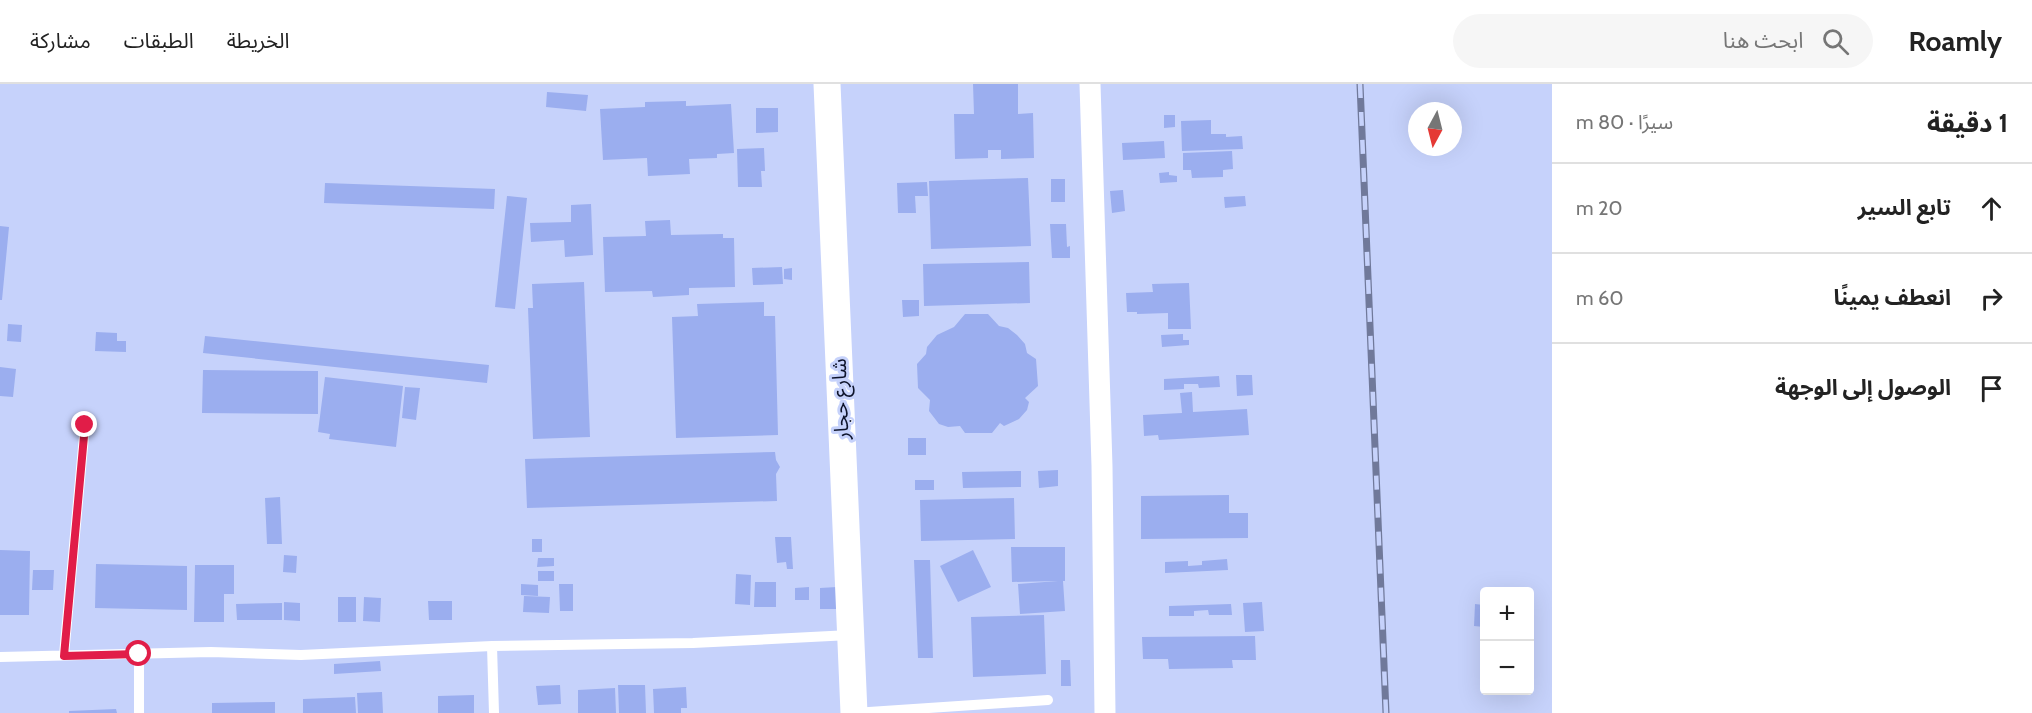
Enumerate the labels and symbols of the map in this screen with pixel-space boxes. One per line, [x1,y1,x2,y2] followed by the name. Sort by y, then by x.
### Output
[1408,102,1462,156] north arrow
[827,358,856,441] street label: شارع حجار
[71,411,97,437] route end
[125,640,151,666] route start

